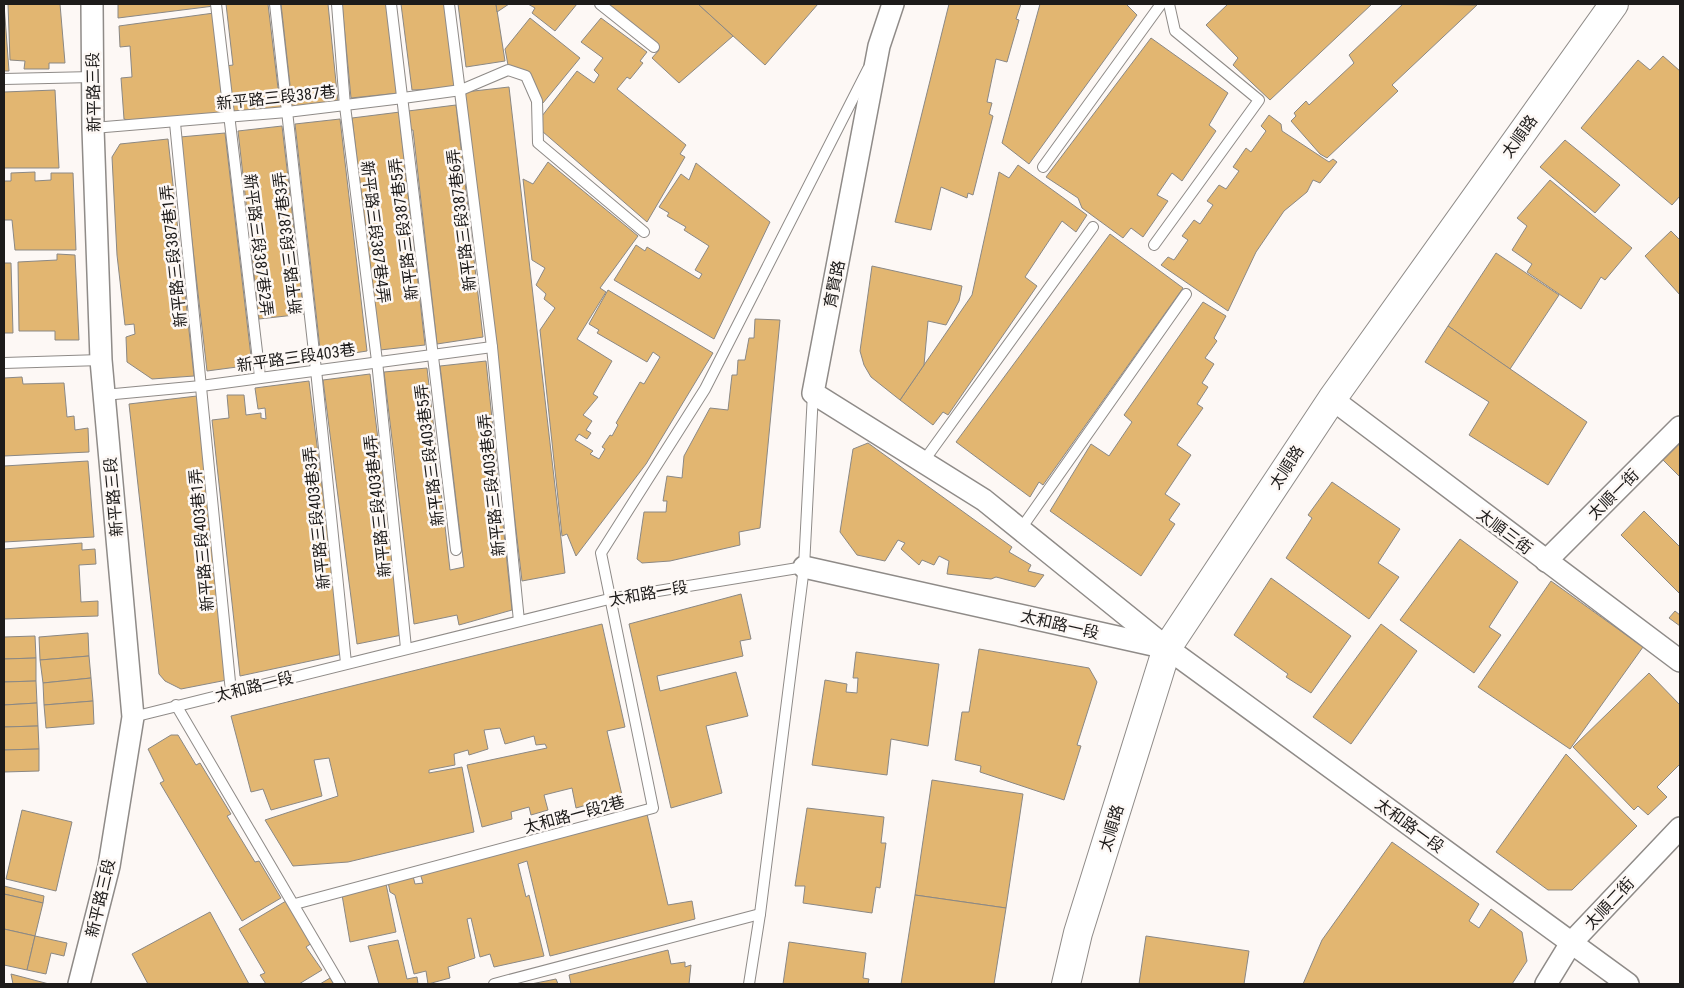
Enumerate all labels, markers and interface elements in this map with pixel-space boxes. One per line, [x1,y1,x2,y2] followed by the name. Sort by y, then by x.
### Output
[83,52,104,132] street label: 新平路三段
[216,82,337,113] street label: 新平路三段387巷
[1498,111,1541,161] street label: 太順路
[443,148,480,292] street label: 新平路三段387巷6弄
[385,157,422,301] street label: 新平路三段387巷5弄
[357,160,394,304] street label: 新平路三段387巷4弄
[269,171,306,315] street label: 新平路三段387巷3弄
[240,173,277,317] street label: 新平路三段387巷2弄
[157,184,190,328] street label: 新平路三段387巷1弄
[821,259,848,309] street label: 育賢路
[235,340,357,375] street label: 新平路三段403巷
[411,383,448,527] street label: 新平路三段403巷5弄
[475,413,508,557] street label: 新平路三段403巷6弄
[361,434,394,578] street label: 新平路三段403巷4弄
[1265,442,1307,493] street label: 太順路
[300,446,333,590] street label: 新平路三段403巷3弄
[101,456,126,538] street label: 新平路三段
[1584,465,1643,524] street label: 太順一街
[186,468,217,612] street label: 新平路三段403巷1弄
[1473,505,1536,558] street label: 太順三街
[607,577,689,610] street label: 太和路一段
[1019,606,1101,643] street label: 太和路一段
[213,668,295,705] street label: 太和路一段
[521,792,627,837] street label: 太和路一段2巷
[1372,794,1448,857] street label: 太和路一段
[1095,802,1128,854] street label: 太順路
[82,857,119,939] street label: 新平路三段
[1581,873,1638,933] street label: 太順二街

